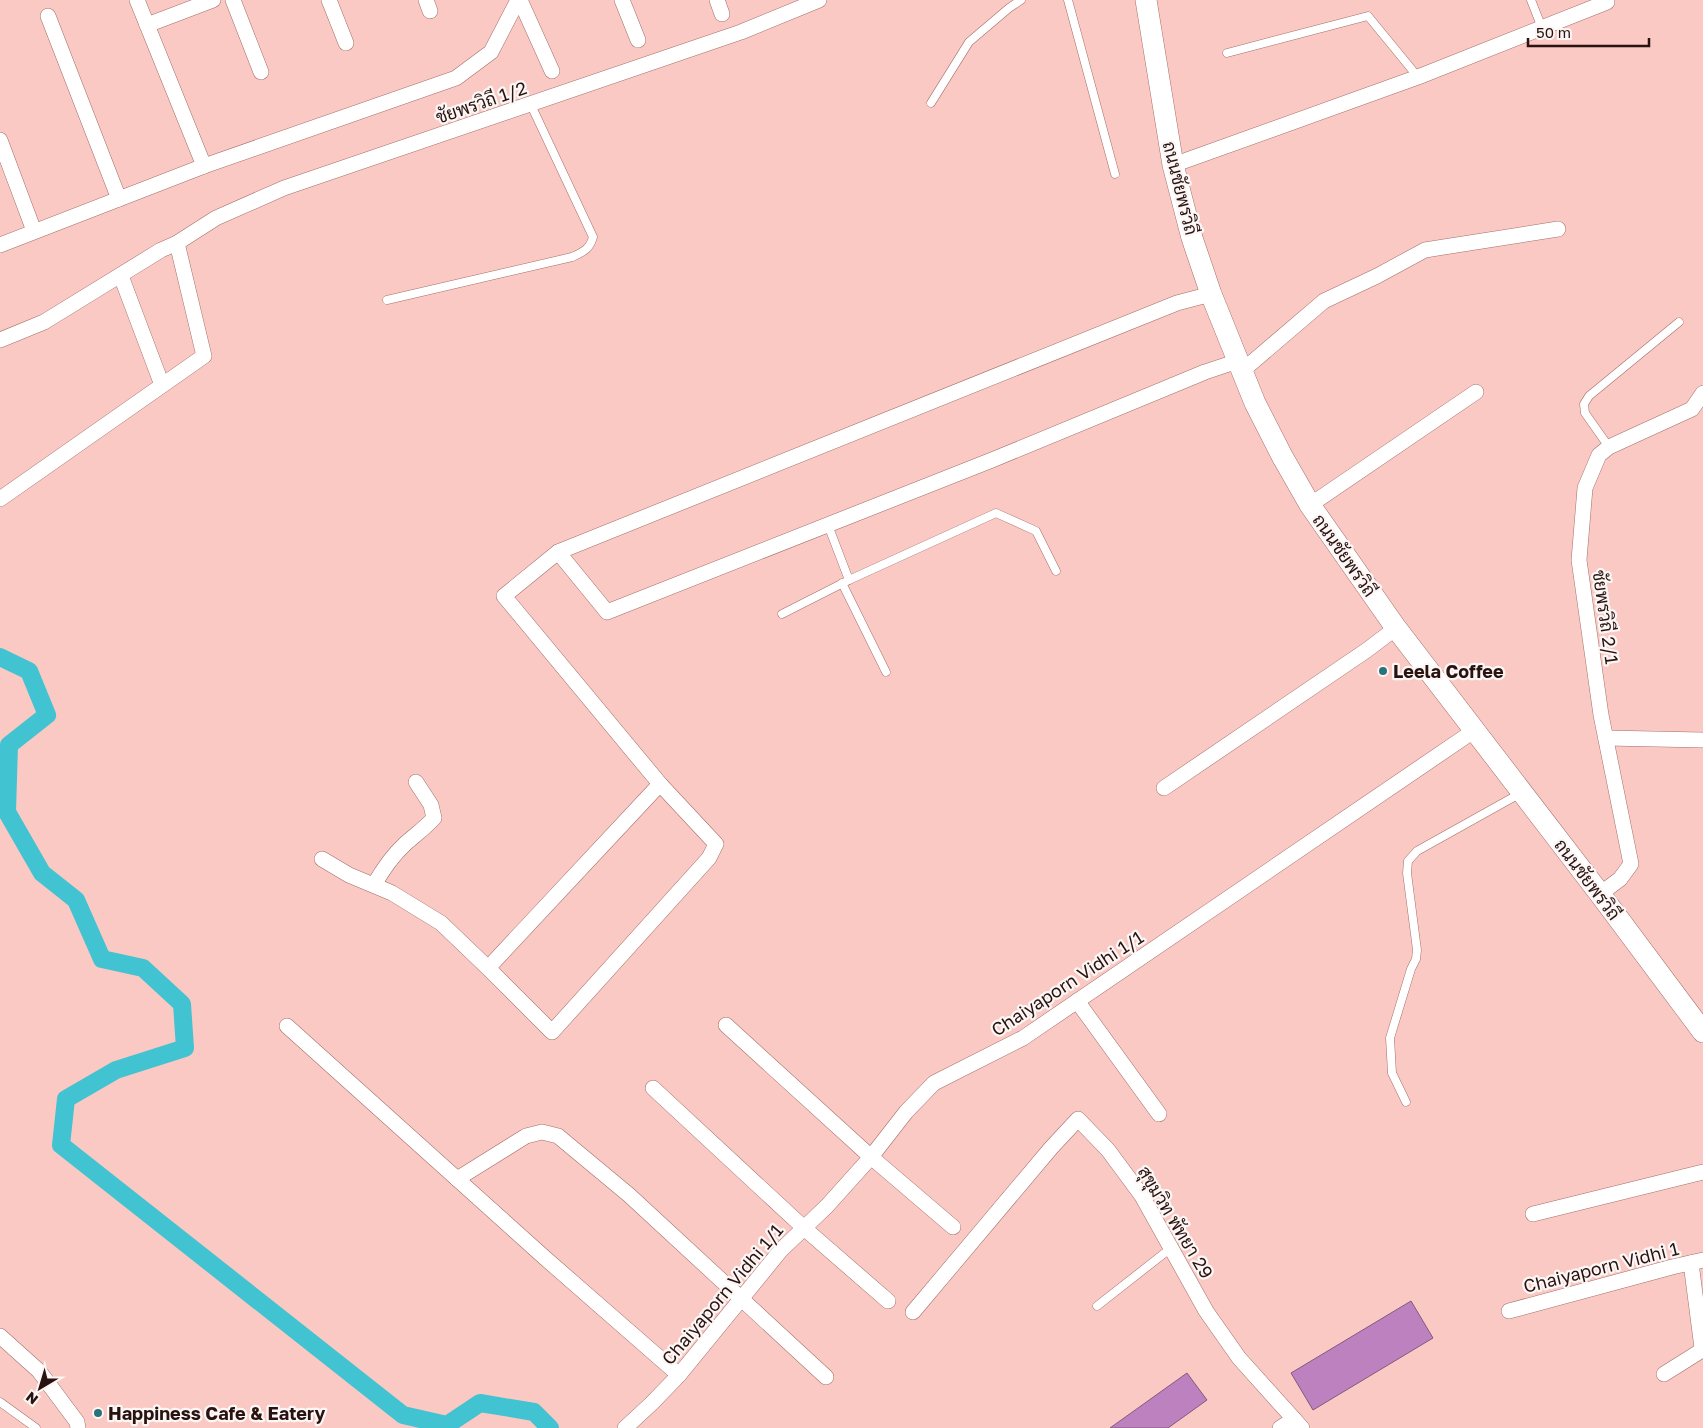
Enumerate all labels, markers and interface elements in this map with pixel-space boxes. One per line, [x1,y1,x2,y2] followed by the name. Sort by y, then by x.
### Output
[1528,15,1649,47] scale bar
[1536,23,1571,41] text: 50 m
[432,75,529,128] street label: ชัยพรวิถี 1/2
[1159,139,1204,237] street label: ถนนชัยพรวิถี
[1308,509,1382,601] street label: ถนนชัยพรวิถี
[1589,568,1625,666] street label: ชัยพรวิถี 2/1
[1393,660,1504,682] place label: Leela Coffee
[1377,665,1389,677] marker: Leela Coffee
[1550,833,1626,924] street label: ถนนชัยพรวิถี
[987,925,1147,1040] street label: Chaiyaporn Vidhi 1/1
[1132,1162,1218,1283] street label: สุขุมวิท พัทยา 29
[657,1219,787,1369] street label: Chaiyaporn Vidhi 1/1
[1521,1237,1681,1297] street label: Chaiyaporn Vidhi 1
[15,1363,65,1413] north arrow
[22,1389,41,1409] text: N
[108,1402,325,1424] place label: Happiness Cafe & Eatery
[92,1407,104,1419] marker: Happiness Cafe & Eatery

